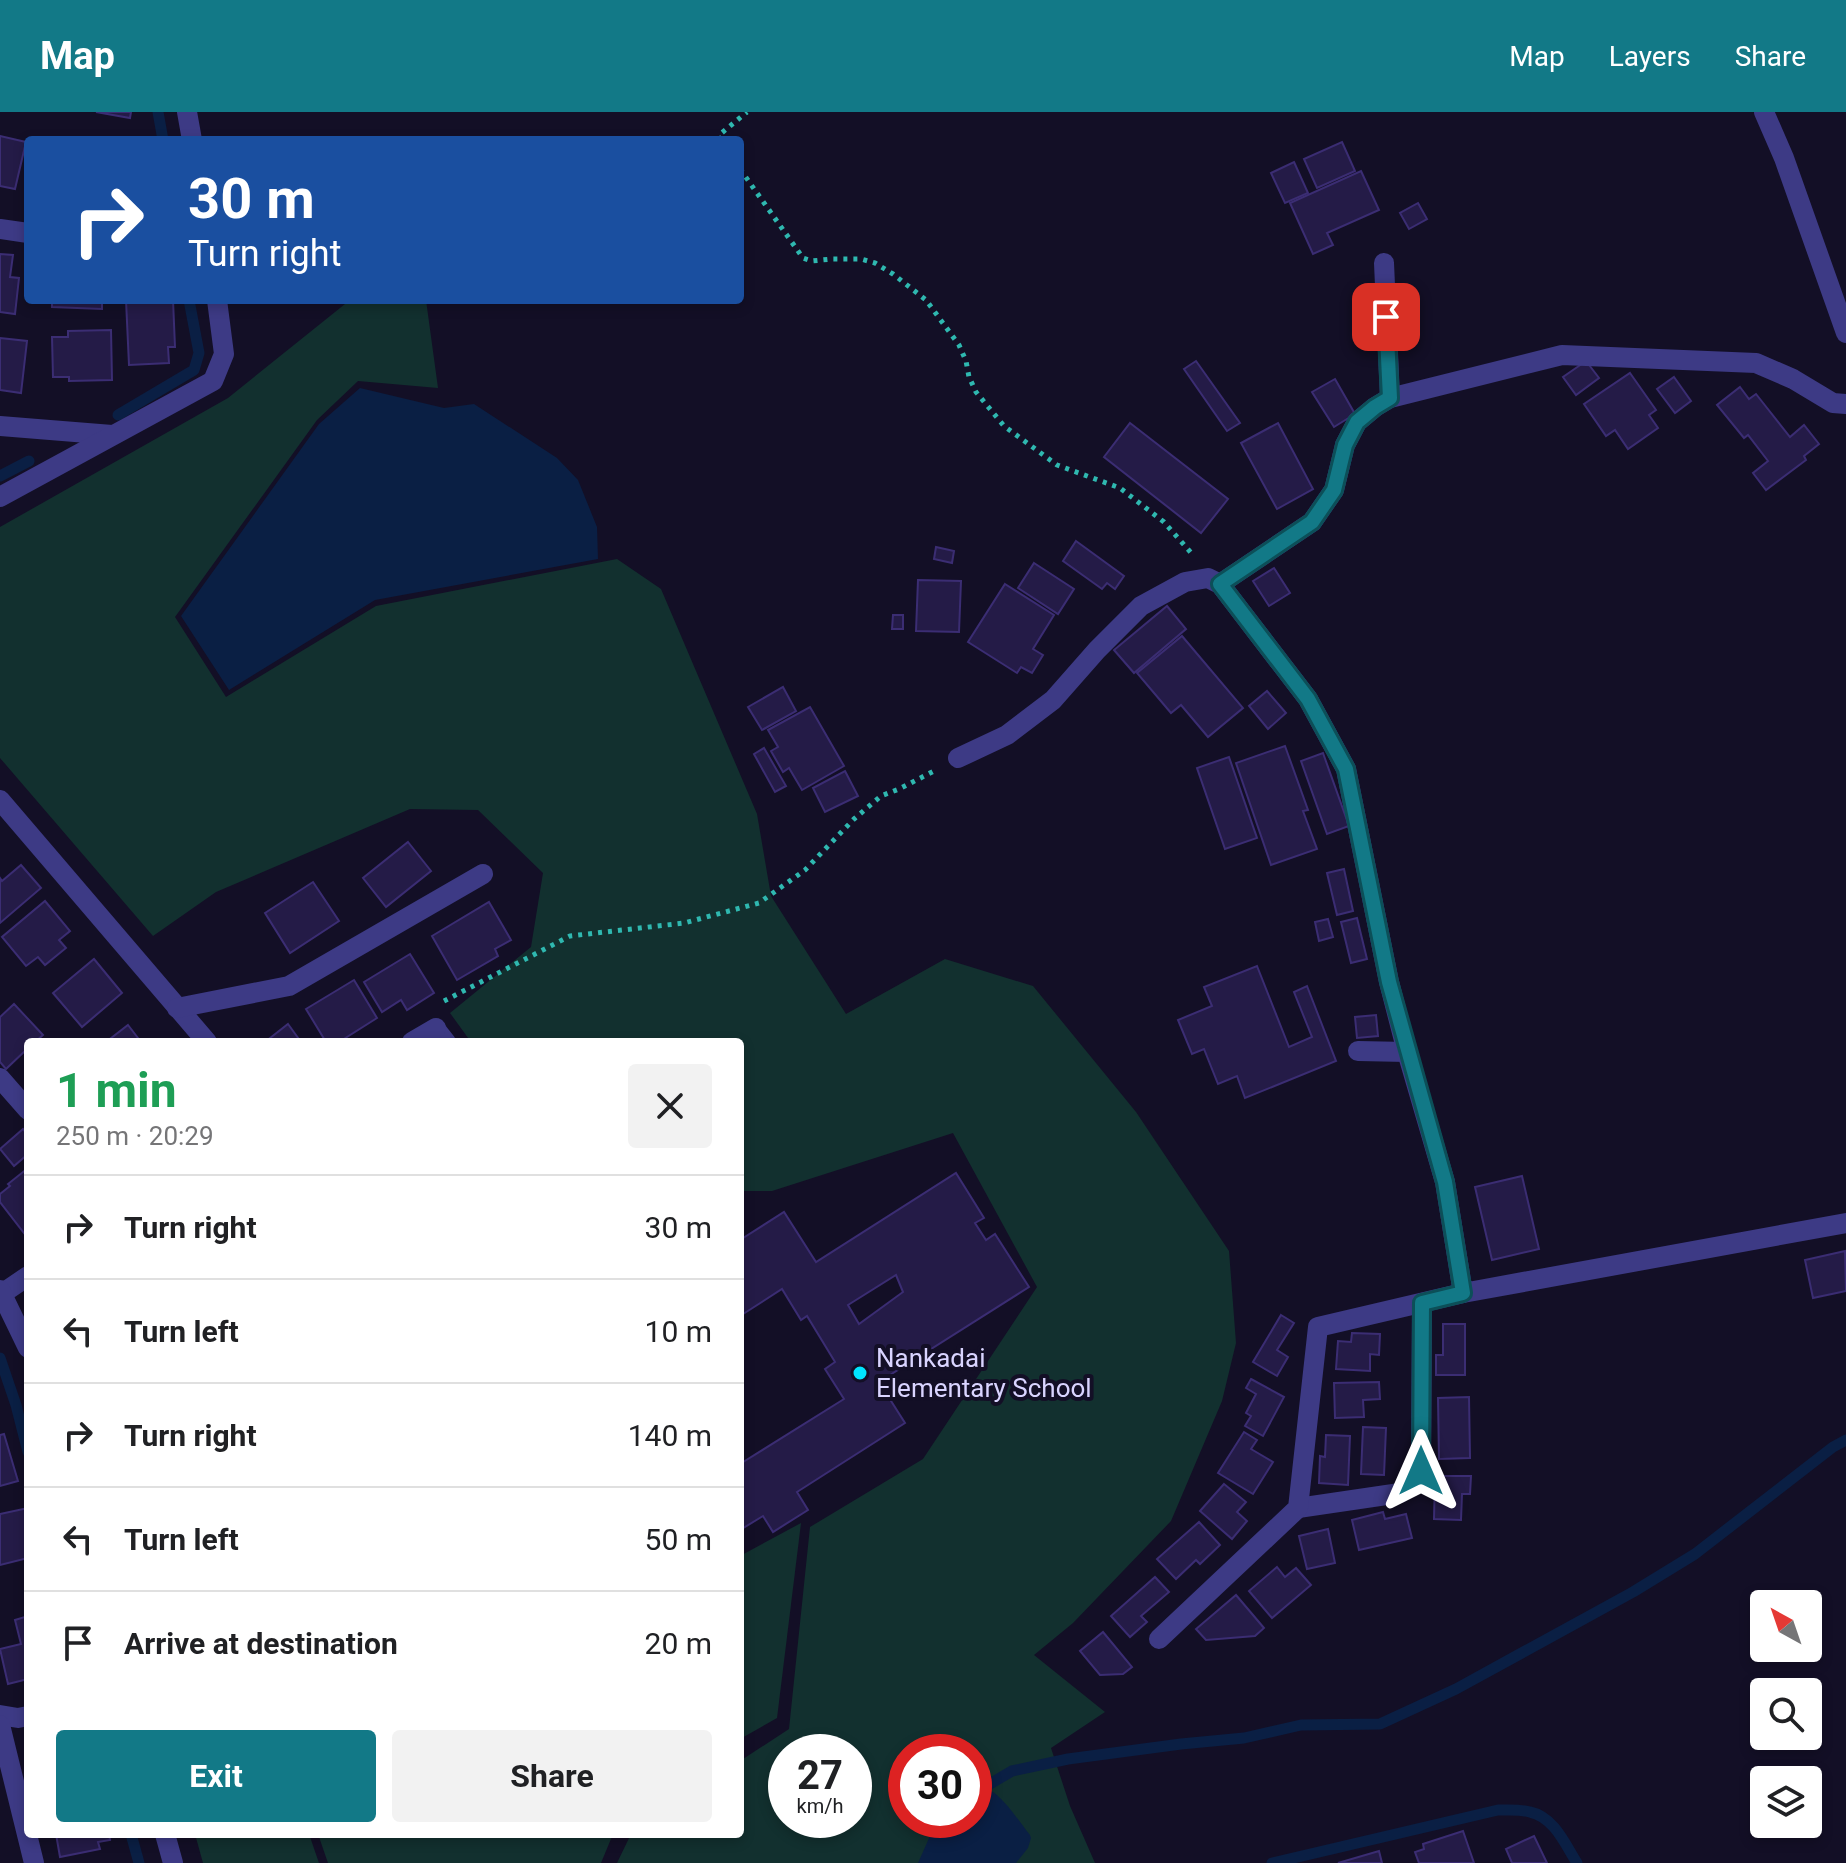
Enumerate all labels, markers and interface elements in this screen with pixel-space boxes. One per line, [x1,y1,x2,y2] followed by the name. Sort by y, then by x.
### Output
[40,34,115,78] text: Map
[1509,40,1565,73] text: Map
[1609,40,1691,73] text: Layers
[1735,40,1806,73] text: Share
[188,166,315,232] text: 30 m
[56,168,160,272] icon: right
[188,233,341,275] text: Turn right
[1352,283,1420,351] pin
[1364,295,1408,339] icon: arrive
[56,1062,177,1119] text: 1 min
[628,1064,712,1148] button: close
[56,1121,214,1151] text: 250 m · 20:29
[56,1205,100,1249] icon: right
[124,1210,257,1245] text: Turn right
[645,1210,712,1245] text: 30 m
[56,1309,100,1353] icon: left
[124,1314,239,1349] text: Turn left
[645,1314,712,1349] text: 10 m
[876,1343,1092,1403] place label: Nankadai Elementary School
[851,1364,869,1382] marker: Nankadai Elementary School
[56,1413,100,1457] icon: right
[124,1418,257,1453] text: Turn right
[628,1418,712,1453] text: 140 m
[1379,1429,1463,1513] position arrow
[56,1517,100,1561] icon: left
[124,1522,239,1557] text: Turn left
[645,1522,712,1557] text: 50 m
[1750,1590,1822,1662] north arrow
[1750,1590,1822,1838] map controls
[56,1621,100,1665] icon: arrive
[124,1626,398,1661] text: Arrive at destination
[645,1626,712,1661] text: 20 m
[1750,1678,1822,1750] button: search
[56,1730,376,1822] button: Exit
[392,1730,712,1822] button: Share
[888,1734,992,1838] speed limit sign: 30
[797,1752,843,1799] text: 27
[1750,1766,1822,1838] button: layers
[797,1794,843,1818] text: km/h

